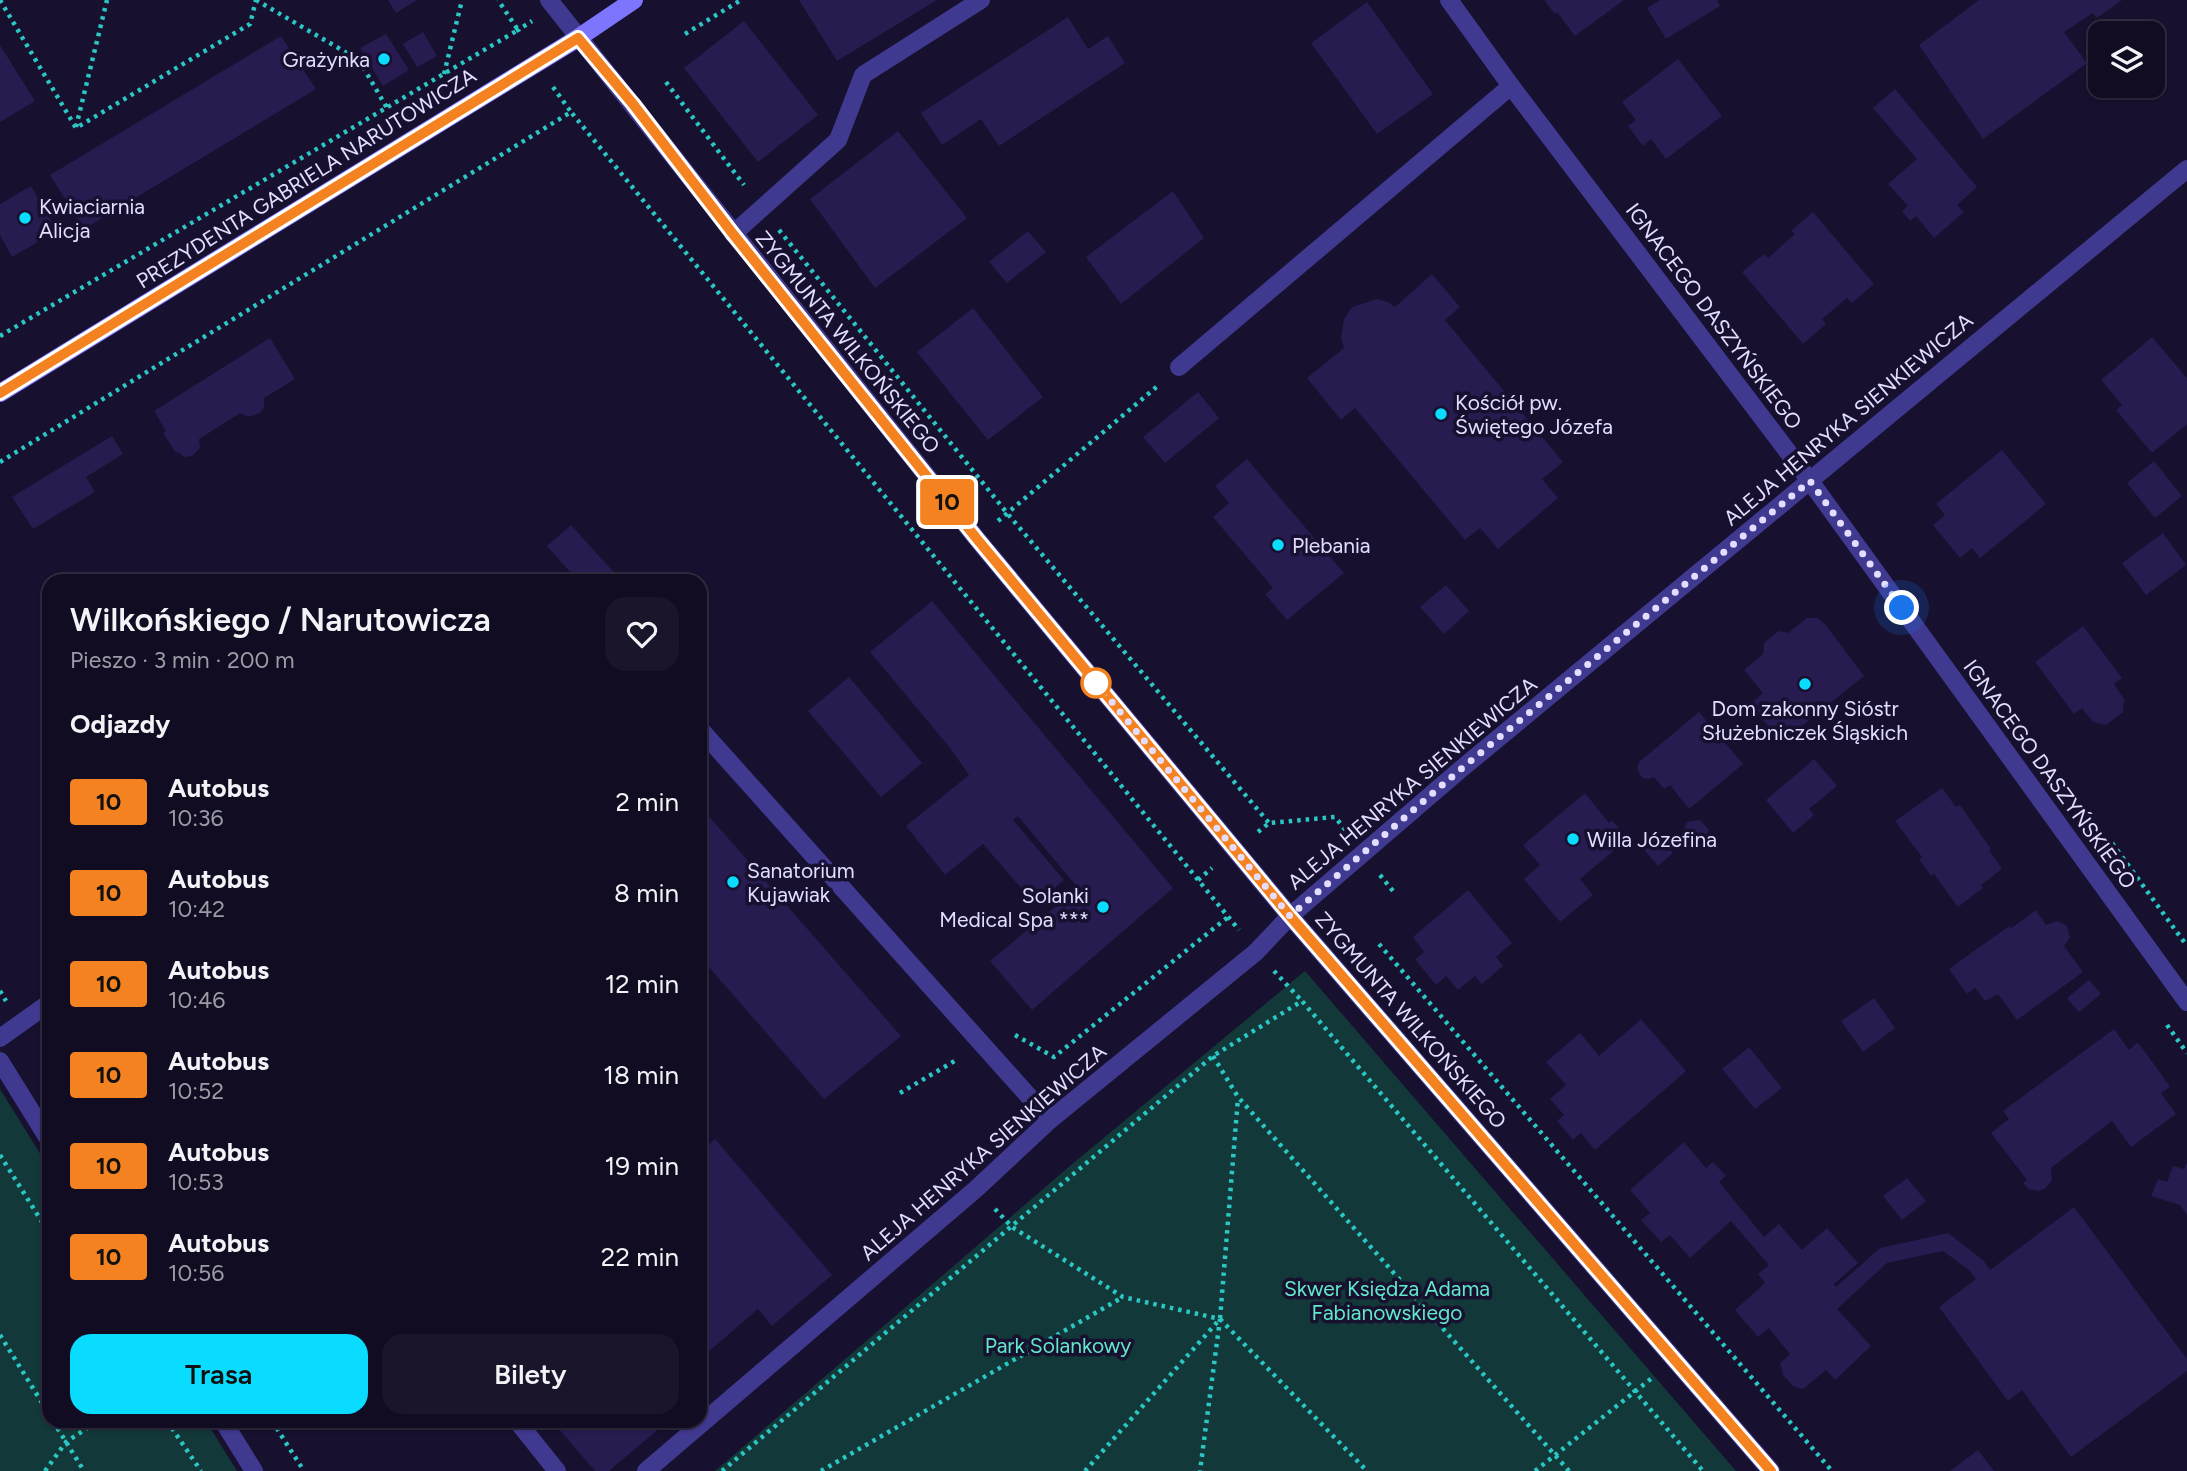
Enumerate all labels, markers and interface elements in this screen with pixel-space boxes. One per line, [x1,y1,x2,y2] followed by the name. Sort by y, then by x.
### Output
[2088,21,2165,98] map controls
[2088,21,2165,98] button: layers
[282,47,370,72] place label: Grażynka
[376,51,392,67] marker: Grażynka
[132,63,480,293] street label: PREZYDENTA GABRIELA NARUTOWICZA
[39,194,145,243] place label: Kwiaciarnia Alicja
[1621,198,1807,434] street label: IGNACEGO DASZYŃSKIEGO
[17,210,33,226] marker: Kwiaciarnia Alicja
[751,226,945,458] street label: ZYGMUNTA WILKOŃSKIEGO
[1718,307,1978,531] street label: ALEJA HENRYKA SIENKIEWICZA
[1455,390,1613,439] place label: Kościół pw. Świętego Józefa
[1433,406,1449,422] marker: Kościół pw. Świętego Józefa
[916,479,978,525] line badge: 10
[934,487,960,516] text: 10
[1292,533,1371,558] place label: Plebania
[1270,537,1286,553] marker: Plebania
[1884,590,1919,625] your location
[605,597,679,671] button: heart
[70,600,491,639] text: Wilkońskiego / Narutowicza
[70,646,295,674] text: Pieszo · 3 min · 200 m
[1959,655,2141,893] street label: IGNACEGO DASZYŃSKIEGO
[1081,668,1111,698] unlabelled marker
[1282,671,1542,895] street label: ALEJA HENRYKA SIENKIEWICZA
[1797,676,1813,692] marker: Dom zakonny Sióstr Służebniczek Śląskich
[1702,696,1908,745] place label: Dom zakonny Sióstr Służebniczek Śląskich
[70,708,170,740] text: Odjazdy
[168,772,269,804] text: Autobus
[615,786,679,818] text: 2 min
[96,787,121,816] text: 10
[168,804,224,832] text: 10:36
[1587,827,1717,852] place label: Willa Józefina
[1565,831,1581,847] marker: Willa Józefina
[747,858,855,907] place label: Sanatorium Kujawiak
[168,863,269,895] text: Autobus
[725,874,741,890] marker: Sanatorium Kujawiak
[614,877,679,909] text: 8 min
[96,878,121,907] text: 10
[939,883,1089,932] place label: Solanki Medical Spa ***
[168,895,225,923] text: 10:42
[1095,899,1111,915] marker: Solanki Medical Spa ***
[1310,907,1512,1133] street label: ZYGMUNTA WILKOŃSKIEGO
[168,954,269,986] text: Autobus
[605,968,679,1000] text: 12 min
[96,969,121,998] text: 10
[168,986,225,1014] text: 10:46
[855,1039,1111,1265] street label: ALEJA HENRYKA SIENKIEWICZA
[168,1045,269,1077] text: Autobus
[603,1059,679,1091] text: 18 min
[96,1060,121,1089] text: 10
[168,1077,224,1105] text: 10:52
[168,1136,269,1168] text: Autobus
[604,1150,679,1182] text: 19 min
[96,1151,121,1180] text: 10
[168,1168,224,1196] text: 10:53
[168,1227,269,1259] text: Autobus
[601,1241,679,1273] text: 22 min
[96,1242,121,1271] text: 10
[168,1259,224,1287] text: 10:56
[1284,1276,1490,1325] park label: Skwer Księdza Adama Fabianowskiego
[985,1333,1131,1358] park label: Park Solankowy
[70,1334,368,1414] button: Trasa
[382,1334,679,1414] button: Bilety

